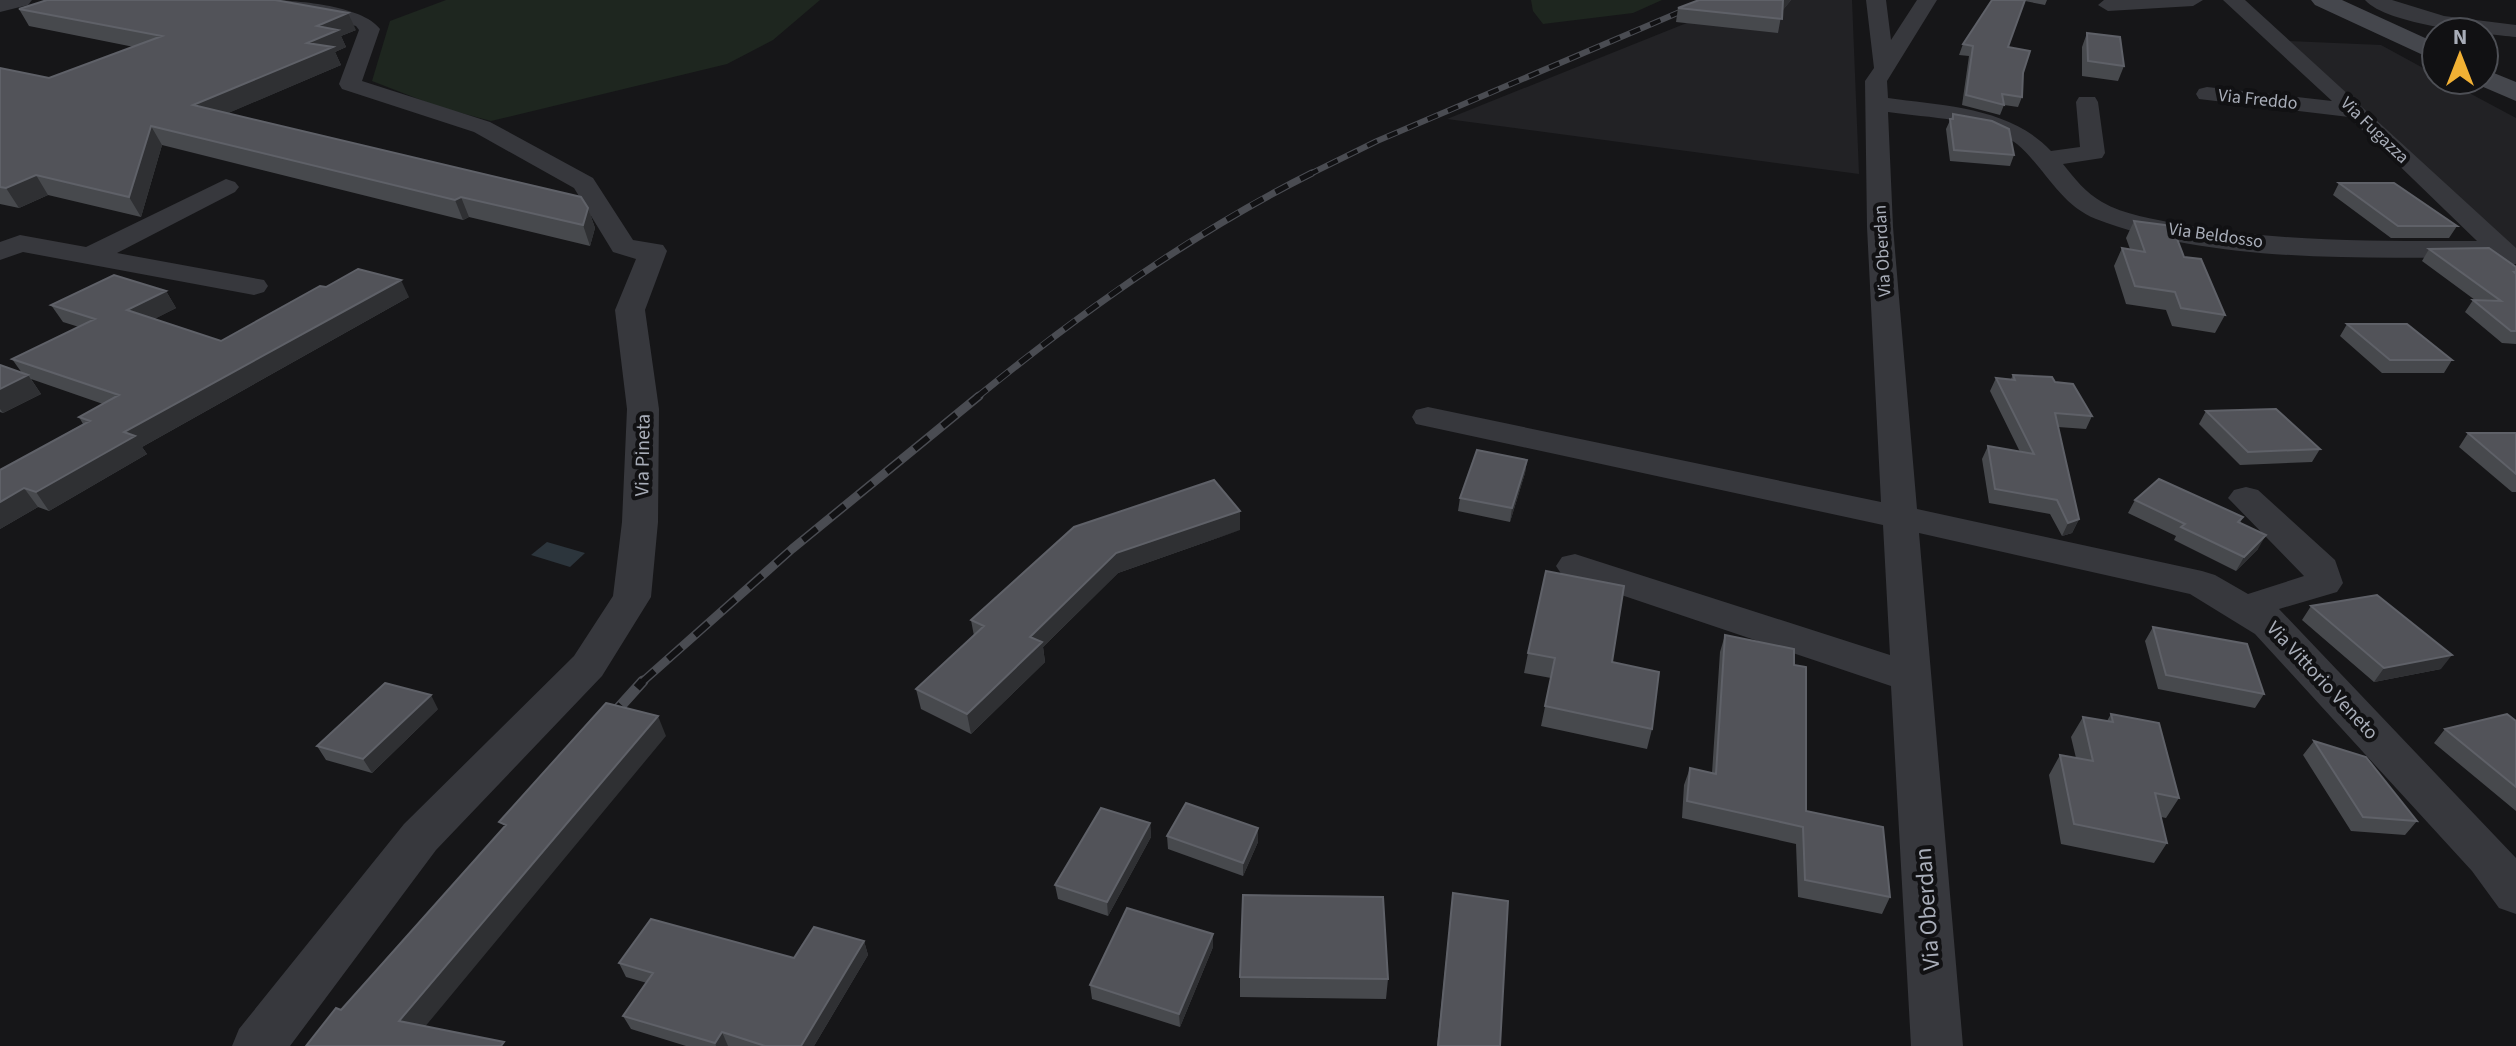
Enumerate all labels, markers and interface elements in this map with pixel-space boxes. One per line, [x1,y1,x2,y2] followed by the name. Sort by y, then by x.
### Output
[2420,16,2500,96] north arrow
[2453,21,2467,53] text: N
[2217,83,2299,116] street label: Via Freddo
[2335,91,2414,169] street label: Via Fugazza
[1868,204,1897,298] street label: Via Oberdan
[2167,217,2265,254] street label: Via Beldosso
[628,413,658,497] street label: Via Pineta
[2260,615,2385,746] street label: Via Vittorio Veneto
[1906,846,1949,971] street label: Via Oberdan

